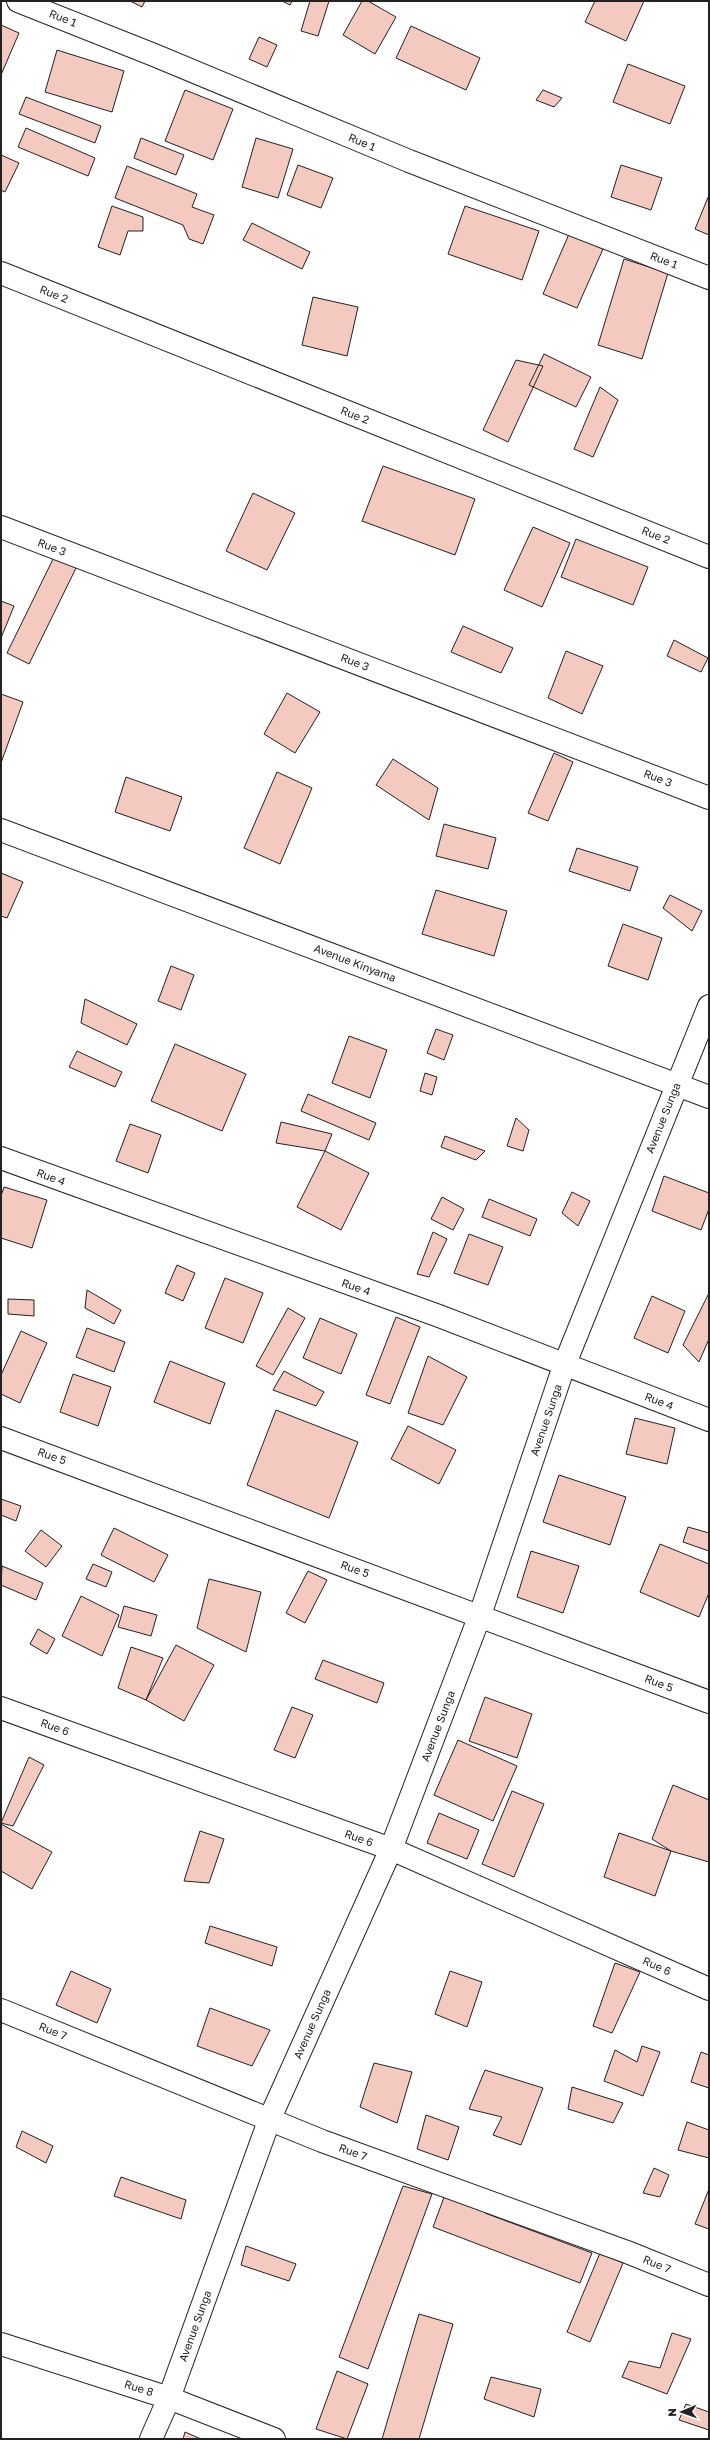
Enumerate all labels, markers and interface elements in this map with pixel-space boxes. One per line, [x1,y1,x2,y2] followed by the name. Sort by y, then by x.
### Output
[48,6,79,29] street label: Rue 1
[347,130,378,153] street label: Rue 1
[649,248,680,271] street label: Rue 1
[38,282,70,305] street label: Rue 2
[339,403,371,426] street label: Rue 2
[640,523,672,546] street label: Rue 2
[36,535,68,558] street label: Rue 3
[339,650,371,673] street label: Rue 3
[642,766,674,789] street label: Rue 3
[312,941,398,984] street label: Avenue Kinyama
[642,1081,683,1155] street label: Avenue Sunga
[35,1165,68,1188] street label: Rue 4
[340,1276,373,1298] street label: Rue 4
[527,1382,564,1457] street label: Avenue Sunga
[643,1389,676,1412] street label: Rue 4
[36,1444,68,1467] street label: Rue 5
[339,1557,371,1580] street label: Rue 5
[643,1671,675,1694] street label: Rue 5
[418,1688,457,1763] street label: Avenue Sunga
[39,1715,72,1738] street label: Rue 6
[343,1826,376,1849] street label: Rue 6
[641,1954,674,1978] street label: Rue 6
[290,1987,333,2061] street label: Avenue Sunga
[37,2019,69,2042] street label: Rue 7
[337,2140,369,2163] street label: Rue 7
[641,2252,673,2275] street label: Rue 7
[176,2288,213,2363] street label: Avenue Sunga
[123,2377,156,2398] street label: Rue 8
[662,2392,702,2432] north arrow
[665,2408,678,2417] text: N

